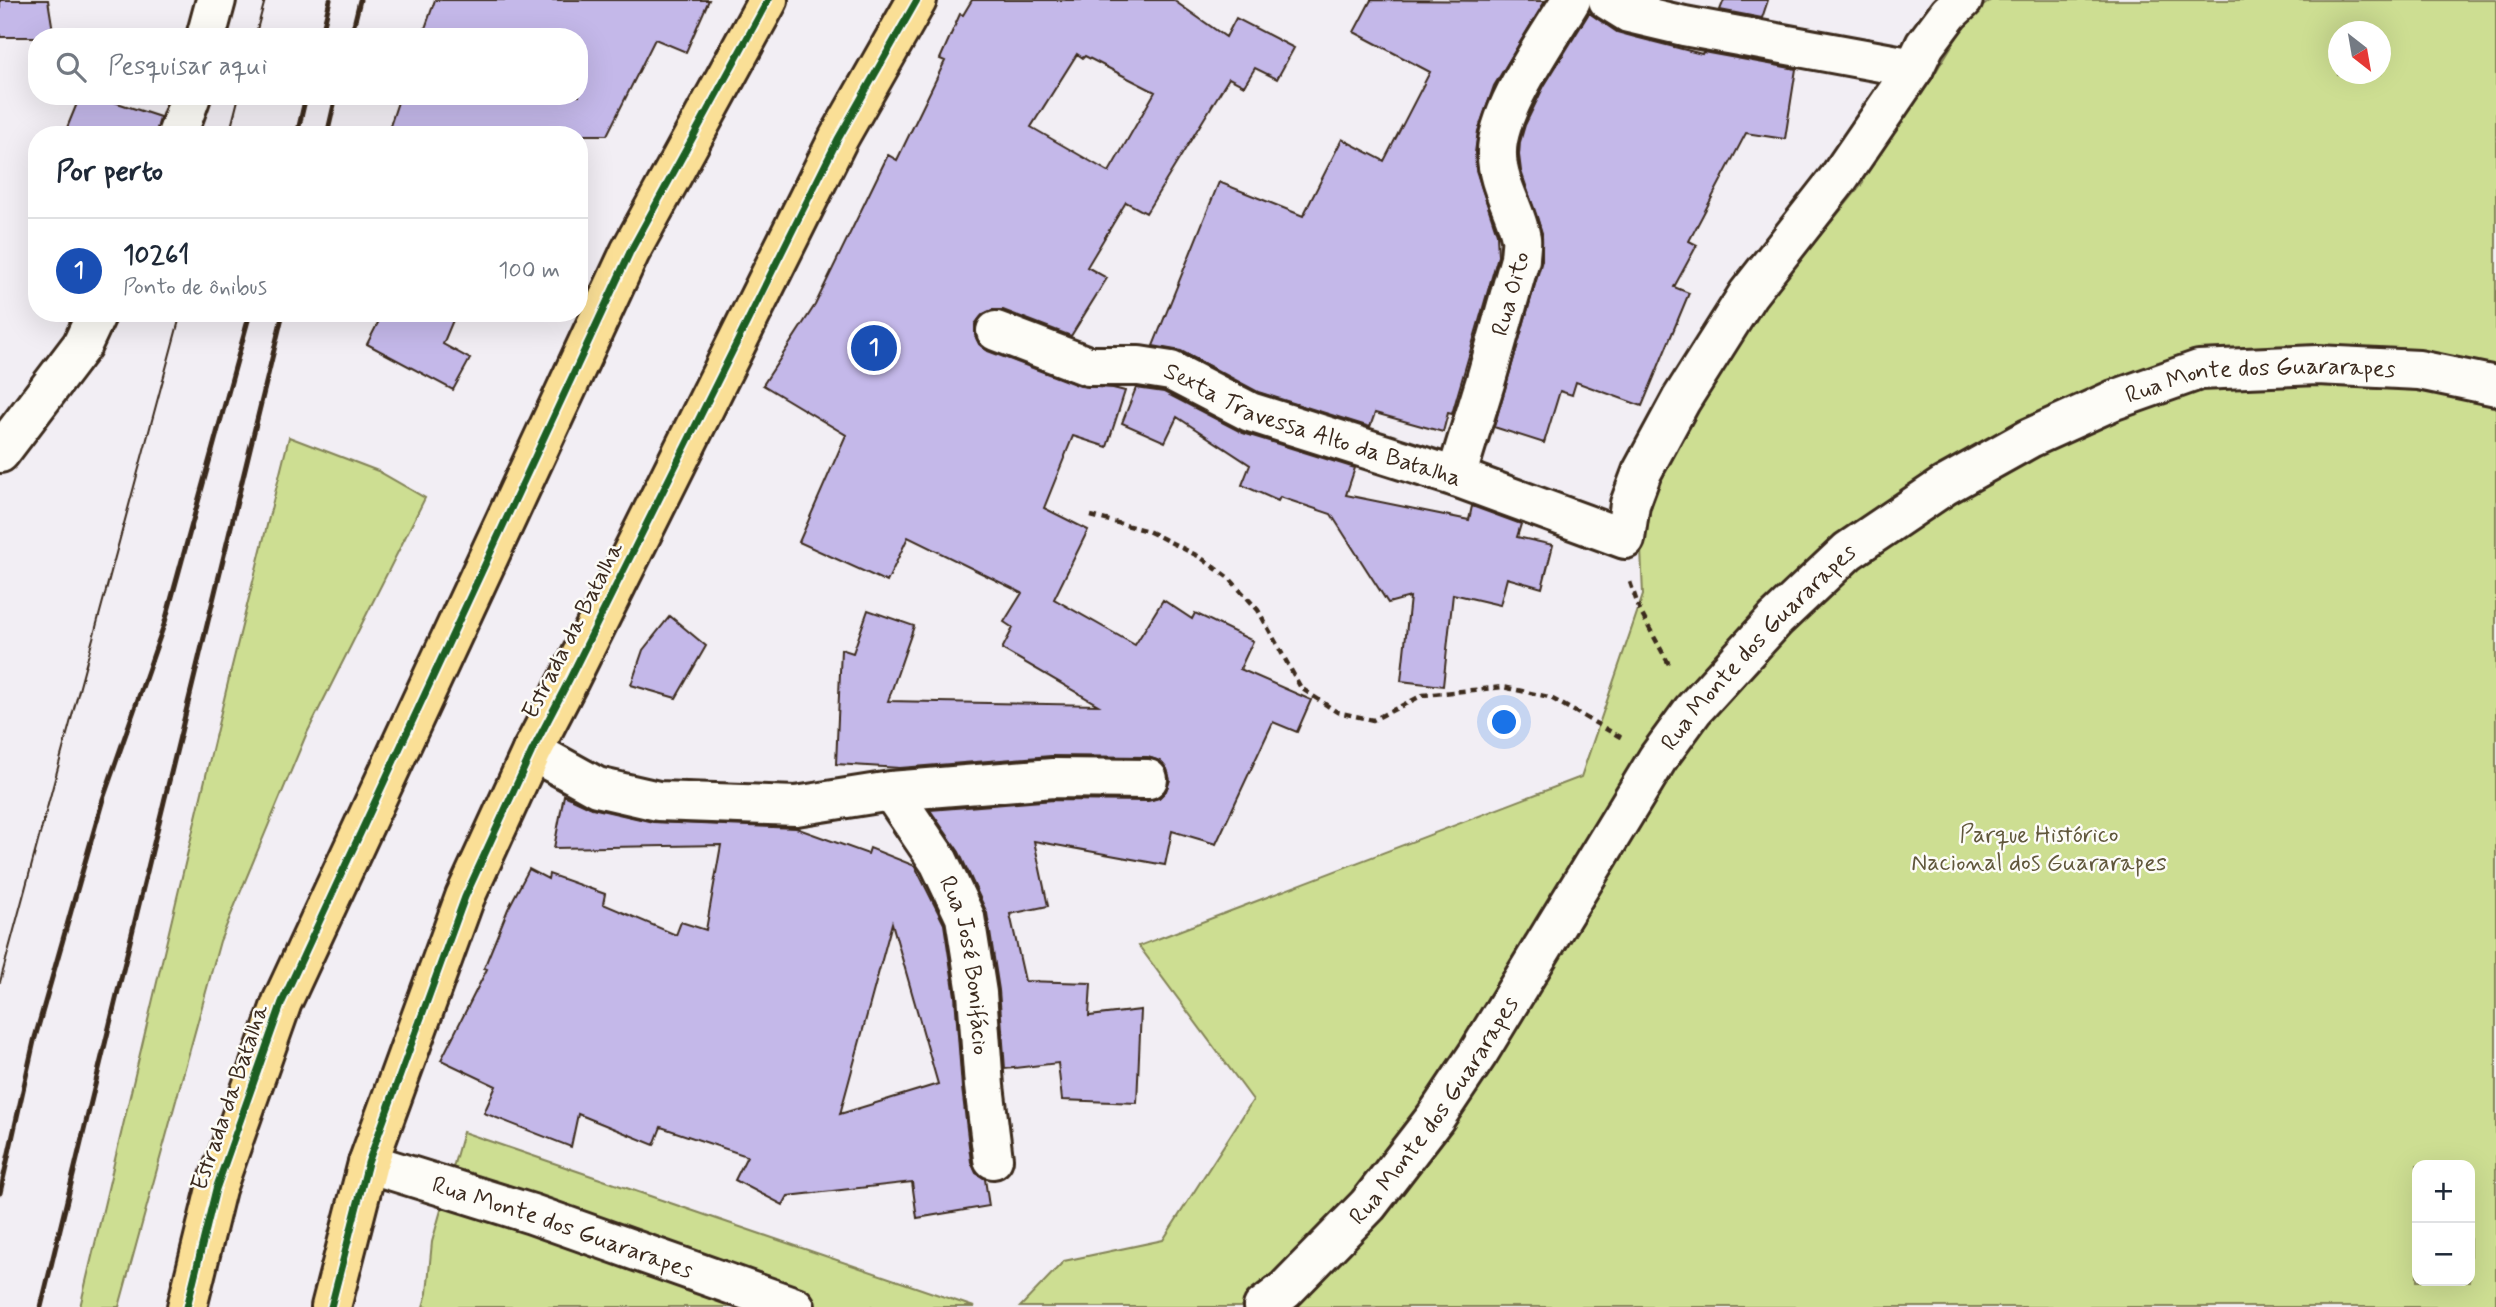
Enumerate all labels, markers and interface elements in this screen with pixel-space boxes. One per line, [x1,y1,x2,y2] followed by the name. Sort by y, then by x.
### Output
[2328,21,2391,84] north arrow
[28,28,588,105] search box
[52,48,90,86] icon: search
[108,50,267,84] text: Pesquisar aqui
[56,152,163,191] text: Por perto
[123,239,189,273] text: 10261
[1485,252,1537,340] street label: Rua Oito
[74,256,84,286] text: 1
[498,256,560,286] text: 100 m
[123,273,267,303] text: Ponto de ônibus
[851,322,897,374] pin: 1
[2122,351,2396,412] street label: Rua Monte dos Guararapes
[1158,356,1465,495] street label: Sexta Travessa Alto da Batalha
[515,536,632,724] street label: Estrada da Batalha
[1654,536,1862,757] street label: Rua Monte dos Guararapes
[1487,705,1521,739] your location
[1911,820,2167,879] park label: Parque Histórico Nacional dos Guararapes
[931,871,996,1056] street label: Rua José Bonifácio
[1343,990,1527,1232] street label: Rua Monte dos Guararapes
[184,1000,277,1195] street label: Estrada da Batalha
[2412,1160,2475,1286] map controls
[2412,1160,2475,1223] button: +
[428,1170,697,1287] street label: Rua Monte dos Guararapes
[2412,1223,2475,1286] button: −

